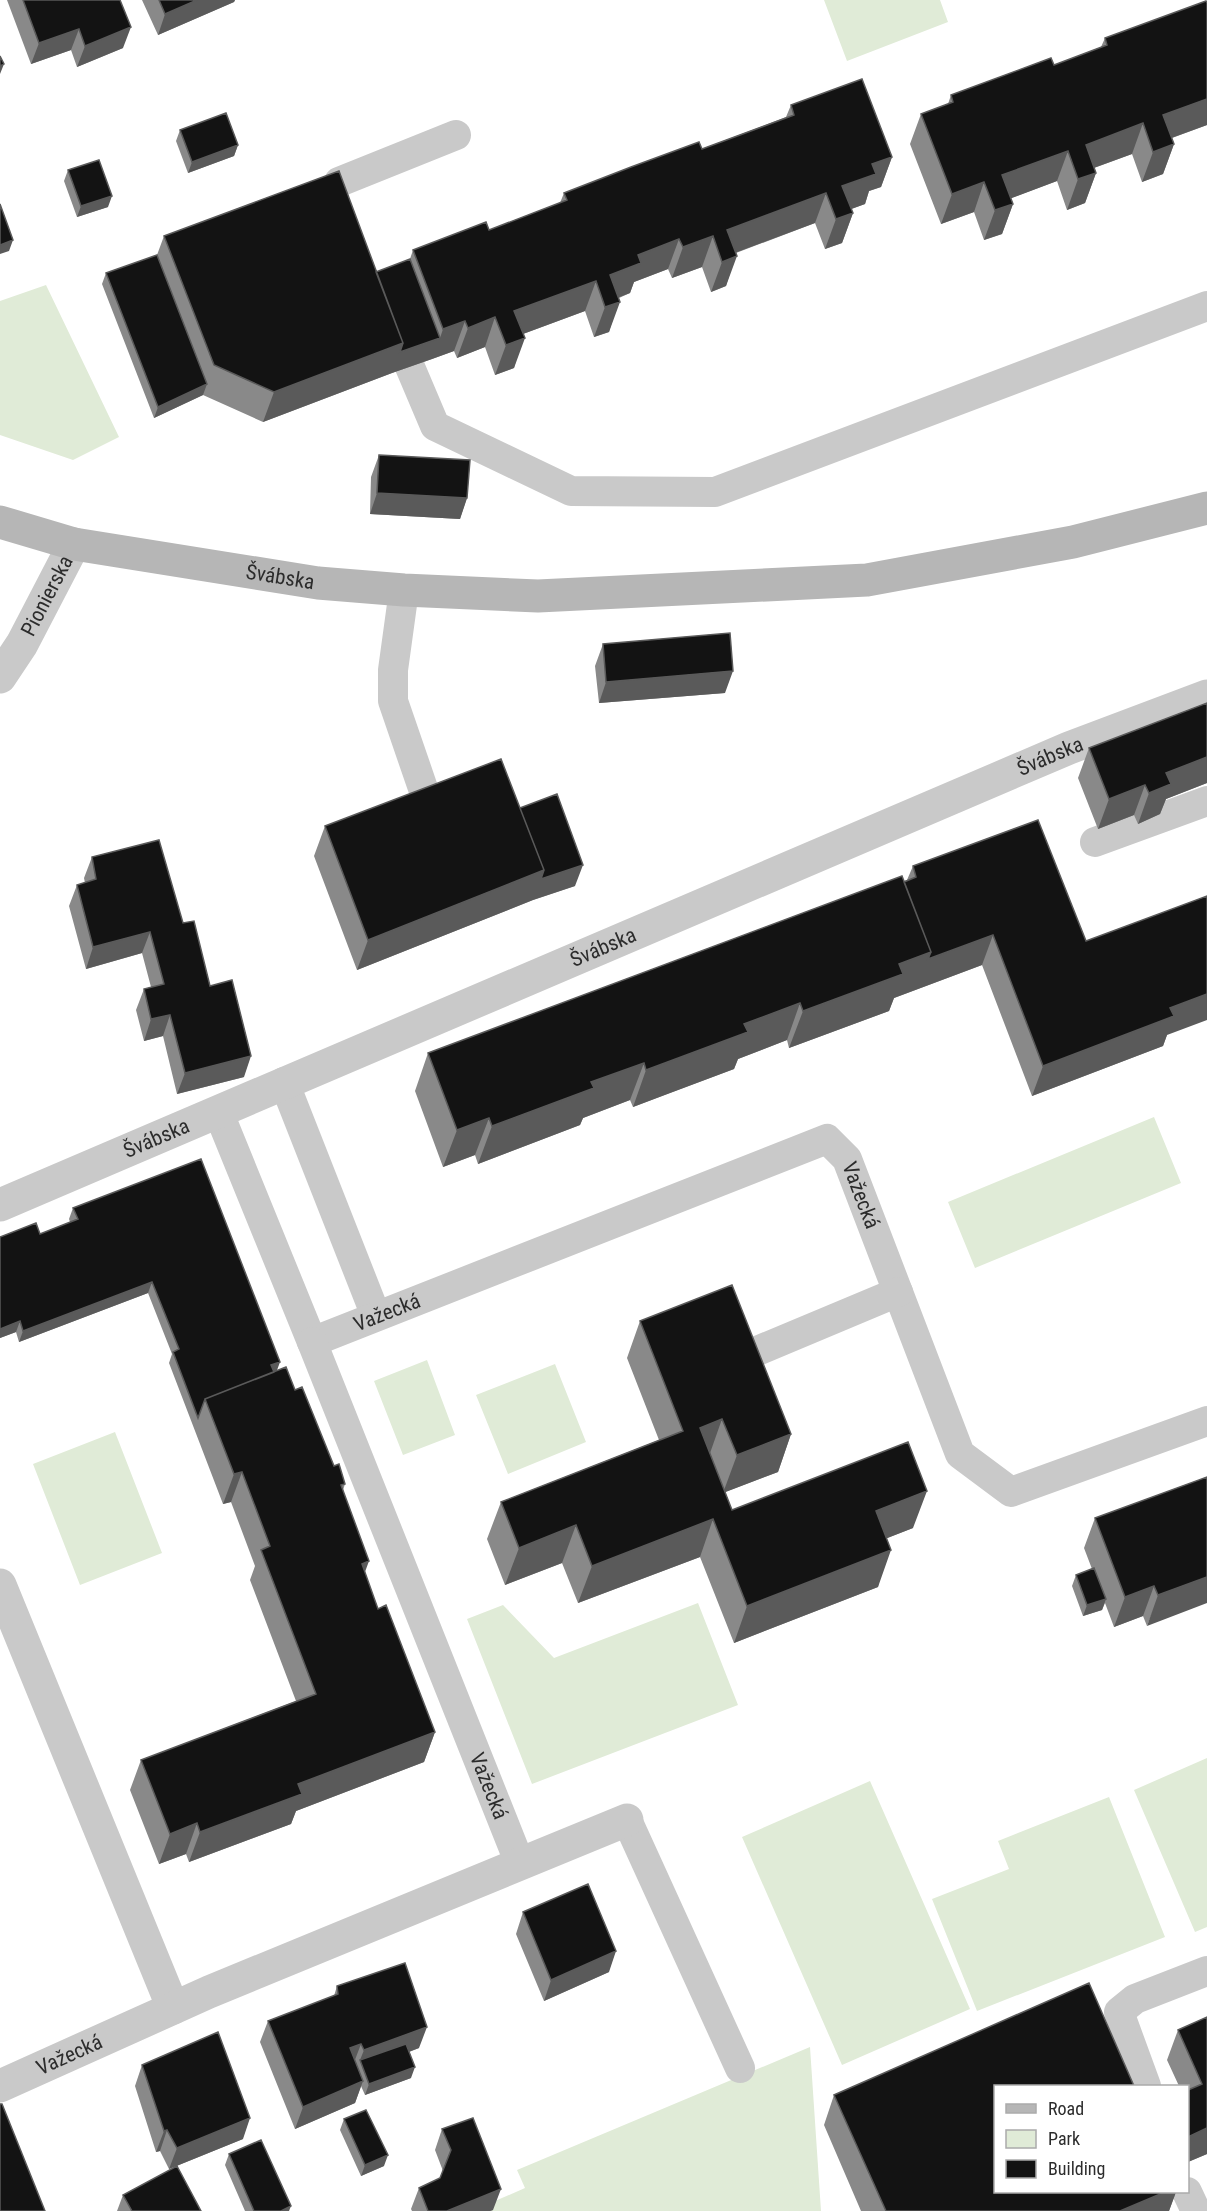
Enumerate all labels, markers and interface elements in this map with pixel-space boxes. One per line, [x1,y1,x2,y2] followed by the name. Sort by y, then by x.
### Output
[16,551,78,640] street label: Pionierska
[244,560,316,594] street label: Švábska
[1014,732,1086,781] street label: Švábska
[567,922,640,972] street label: Švábska
[120,1114,193,1163] street label: Švábska
[837,1158,885,1232] street label: Važecká
[350,1289,424,1336] street label: Važecká
[465,1749,513,1823] street label: Važecká
[33,2030,106,2080] street label: Važecká
[994,2085,1189,2193] legend
[1048,2098,1084,2119] text: Road
[1048,2128,1080,2149] text: Park
[1048,2158,1105,2179] text: Building

